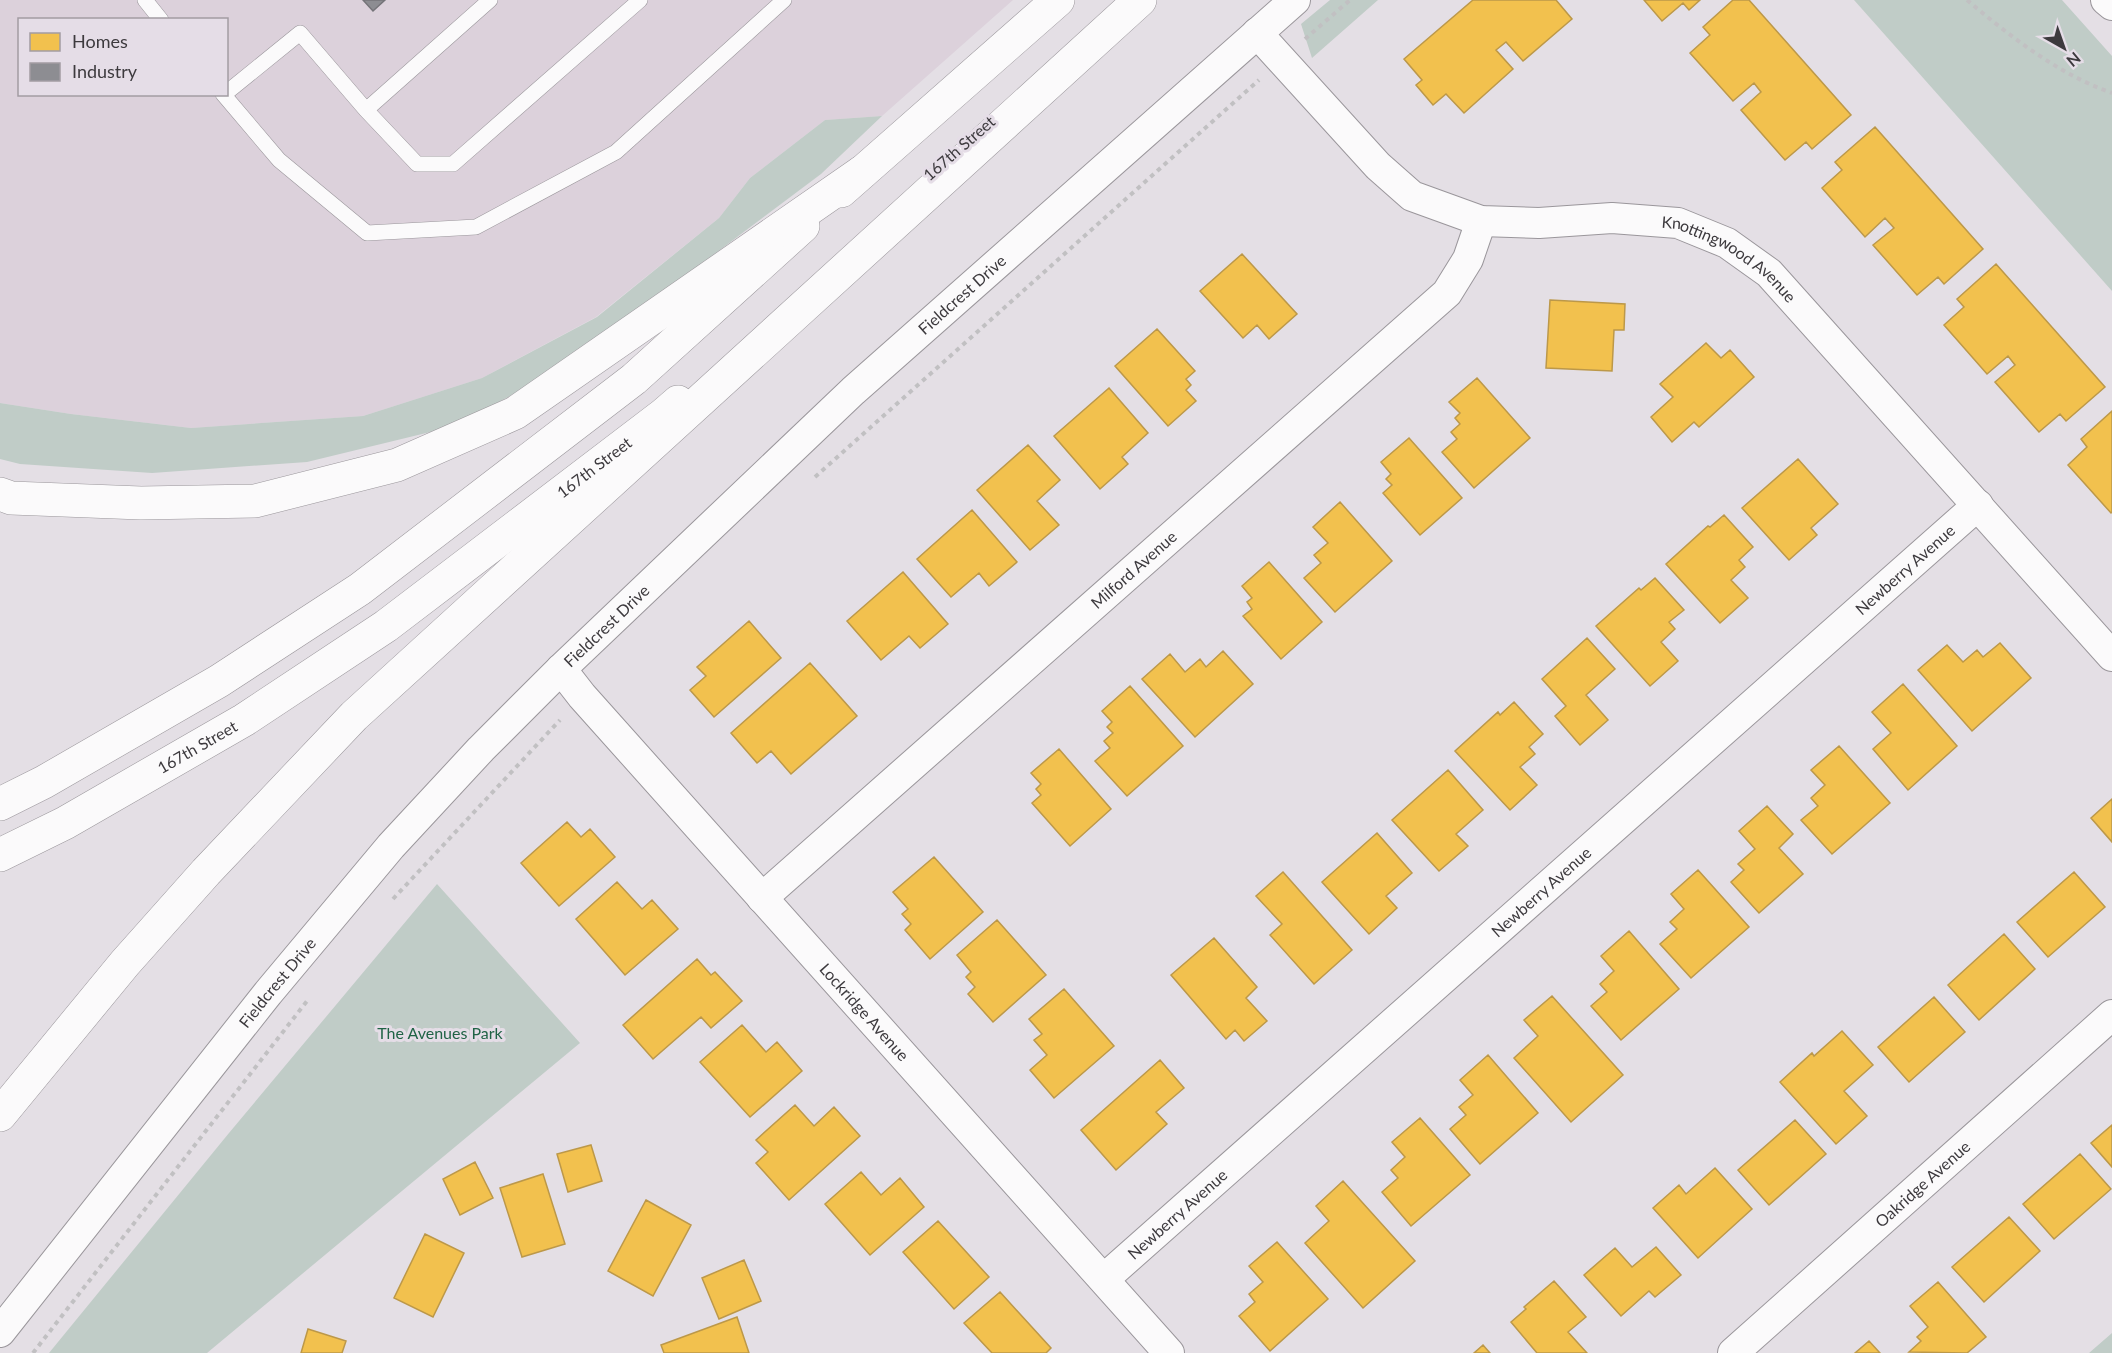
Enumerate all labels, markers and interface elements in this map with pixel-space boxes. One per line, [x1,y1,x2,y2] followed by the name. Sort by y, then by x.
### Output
[18,18,228,96] legend
[2034,18,2094,78] north arrow
[72,30,128,52] text: Homes
[2063,49,2085,71] text: N
[72,60,138,82] text: Industry
[919,111,999,184] street label: 167th Street
[1661,212,1800,306] street label: Knottingwood Avenue
[914,250,1009,338] street label: Fieldcrest Drive
[553,432,635,501] street label: 167th Street
[1851,520,1958,618] street label: Newberry Avenue
[1087,526,1180,612] street label: Milford Avenue
[559,580,653,670] street label: Fieldcrest Drive
[154,716,240,777] street label: 167th Street
[1487,842,1594,940] street label: Newberry Avenue
[234,934,319,1031] street label: Fieldcrest Drive
[816,959,913,1064] street label: Lockridge Avenue
[377,1023,504,1042] park label: The Avenues Park
[1871,1136,1974,1231] street label: Oakridge Avenue
[1123,1165,1231,1263] street label: Newberry Avenue

